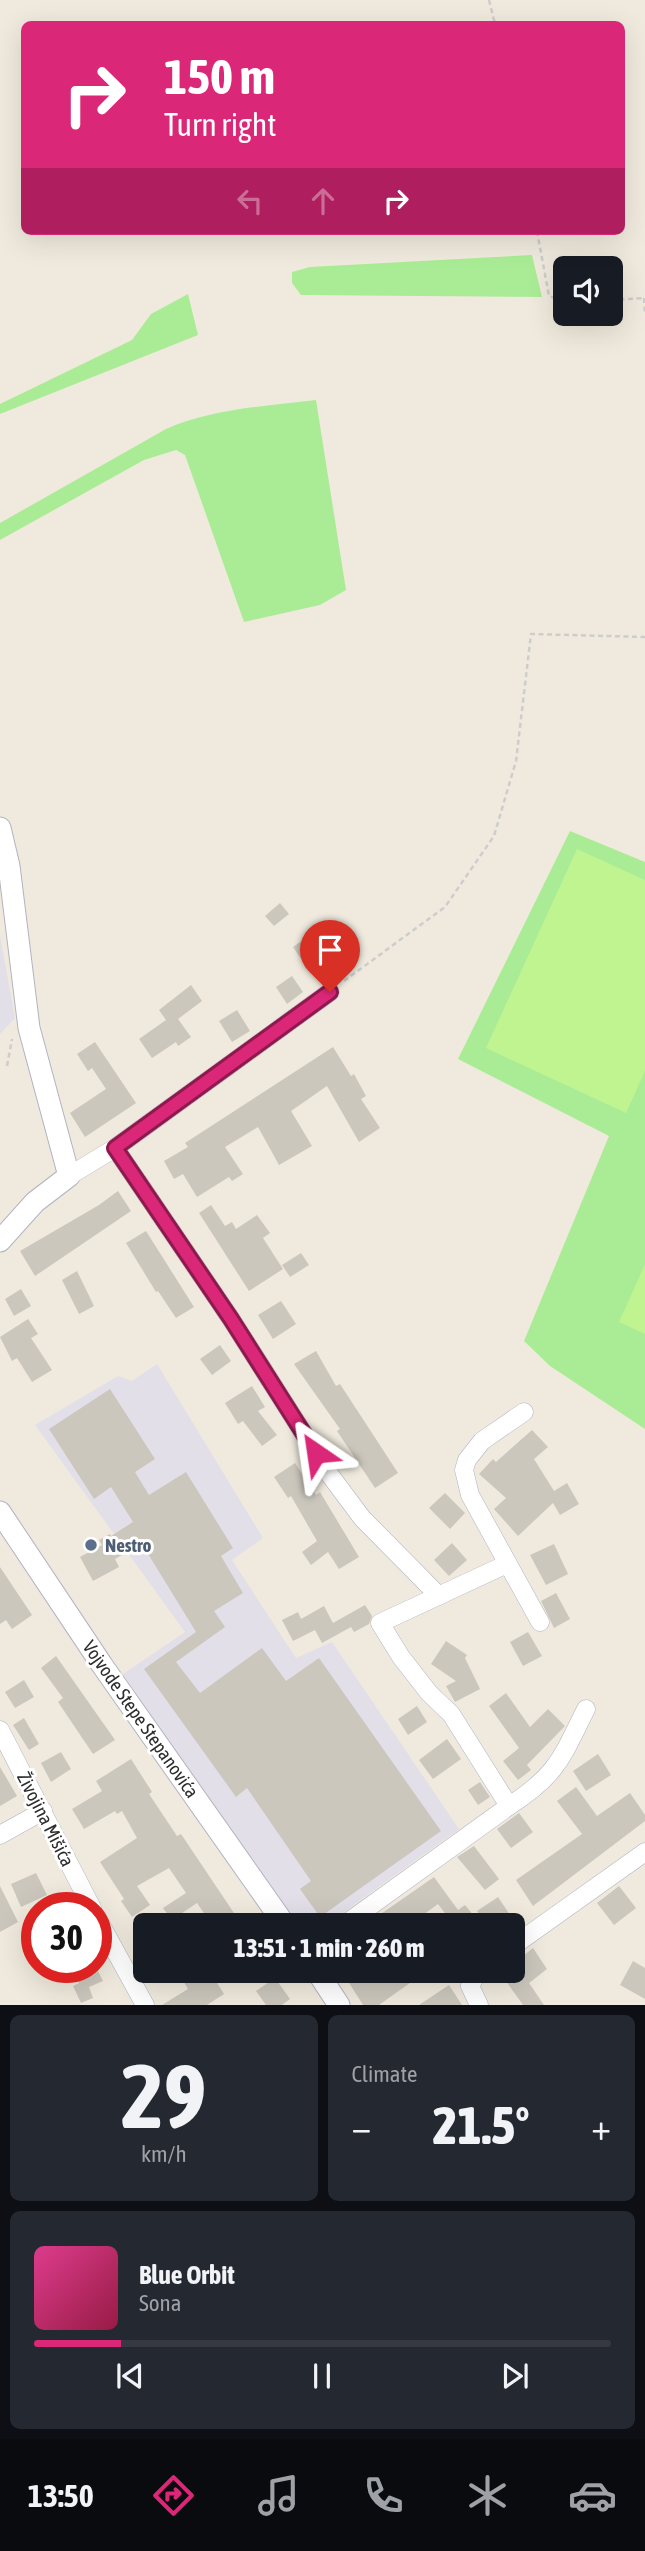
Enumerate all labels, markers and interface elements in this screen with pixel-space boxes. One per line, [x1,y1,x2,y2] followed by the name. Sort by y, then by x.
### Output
[164,48,275,104] text: 150 m
[49,49,140,140] icon: right
[164,106,277,143] text: Turn right
[231,182,269,220] icon: left
[304,182,342,220] icon: ahead
[377,182,415,220] icon: right
[553,256,623,326] map controls
[553,256,623,326] button: sound
[300,920,360,992] pin
[311,931,349,969] icon: arrive
[279,1416,353,1490] position arrow
[105,1534,152,1556] place label: Nestro
[83,1537,99,1553] marker: Nestro
[78,1636,204,1802] street label: Vojvode Stepe Stepanovića
[13,1768,79,1870] street label: Živojina Mišića
[21,1892,112,1983] speed limit sign: 30
[234,1933,424,1963] text: 13:51 · 1 min · 260 m
[121,2043,207,2147] text: 29
[352,2061,417,2087] text: Climate
[433,2095,530,2155] text: 21.5°
[352,2105,371,2148] text: −
[591,2105,611,2148] text: +
[141,2141,187,2167] text: km/h
[139,2260,235,2290] text: Blue Orbit
[139,2290,181,2316] text: Sona
[111,2357,149,2395] icon: previous
[303,2357,341,2395] icon: pause
[496,2357,534,2395] icon: next
[149,2471,198,2520] icon: directions
[254,2471,303,2520] icon: music
[359,2471,408,2520] icon: phone
[463,2471,512,2520] icon: climate
[568,2471,617,2520] icon: car
[28,2477,94,2514] text: 13:50

